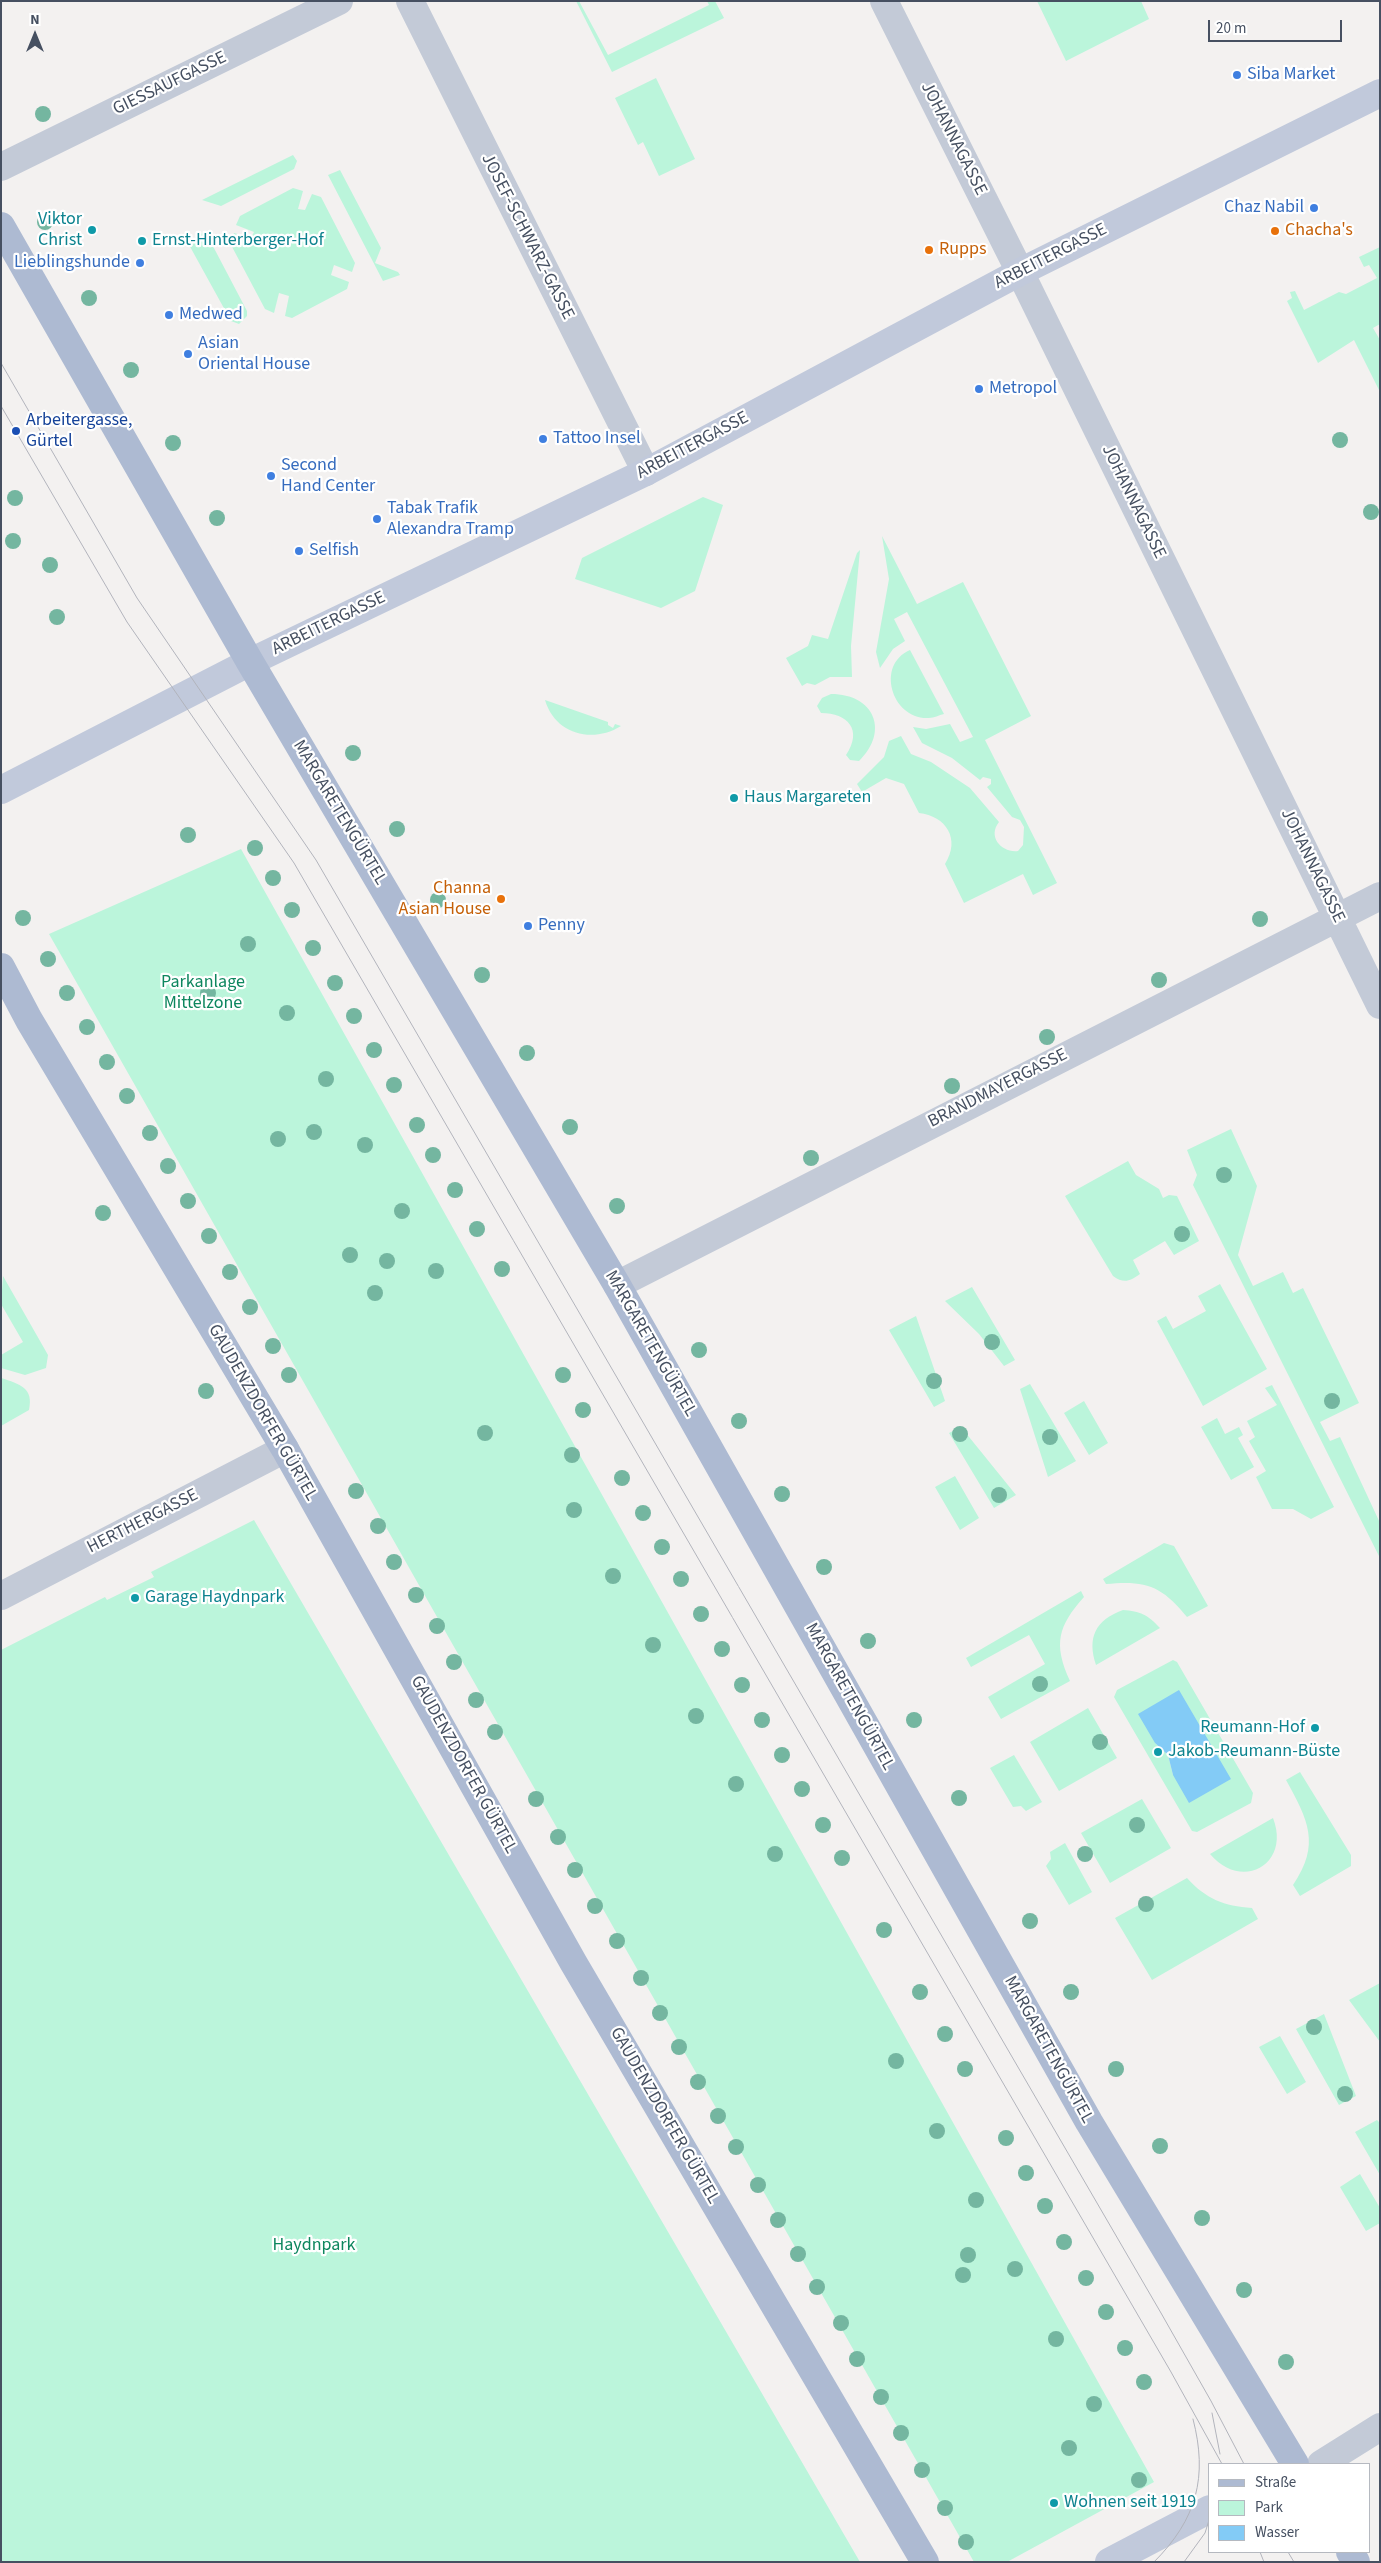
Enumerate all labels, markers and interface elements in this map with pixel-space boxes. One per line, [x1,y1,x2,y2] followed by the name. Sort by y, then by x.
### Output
[10,10,60,60] north arrow
[30,10,40,30] text: N
[1211,10,1345,42] scale bar
[1216,18,1246,39] text: 20 m
[110,47,230,121] street label: GIESSAUFGASSE
[1247,64,1335,86] place label: Siba Market
[1231,69,1243,81] marker: Siba Market
[915,79,991,199] street label: JOHANNAGASSE
[476,150,578,324] street label: JOSEF-SCHWARZ-GASSE
[1224,197,1304,219] place label: Chaz Nabil
[1308,202,1320,214] marker: Chaz Nabil
[38,209,82,252] place label: Viktor Christ
[991,219,1111,295] street label: ARBEITERGASSE
[1285,220,1353,242] place label: Chacha's
[86,224,98,236] marker: Viktor Christ
[1269,225,1281,237] marker: Chacha's
[152,230,324,252] place label: Ernst-Hinterberger-Hof
[136,235,148,247] marker: Ernst-Hinterberger-Hof
[939,239,987,261] place label: Rupps
[923,244,935,256] marker: Rupps
[14,252,130,274] place label: Lieblingshunde
[134,257,146,269] marker: Lieblingshunde
[179,304,243,326] place label: Medwed
[163,309,175,321] marker: Medwed
[198,333,310,376] place label: Asian Oriental House
[182,348,194,360] marker: Asian Oriental House
[989,378,1057,400] place label: Metropol
[973,383,985,395] marker: Metropol
[633,407,753,485] street label: ARBEITERGASSE
[26,410,133,452] place label: Arbeitergasse, Gürtel
[10,425,22,437] marker: Arbeitergasse, Gürtel
[553,428,640,450] place label: Tattoo Insel
[537,433,549,445] marker: Tattoo Insel
[1096,441,1170,563] street label: JOHANNAGASSE
[281,455,375,498] place label: Second Hand Center
[265,470,277,482] marker: Second Hand Center
[387,498,514,540] place label: Tabak Trafik Alexandra Tramp
[371,513,383,525] marker: Tabak Trafik Alexandra Tramp
[309,540,359,562] place label: Selfish
[293,545,305,557] marker: Selfish
[269,587,389,661] street label: ARBEITERGASSE
[287,737,391,889] street label: MARGARETENGÜRTEL
[744,787,871,809] place label: Haus Margareten
[728,792,740,804] marker: Haus Margareten
[1275,805,1349,927] street label: JOHANNAGASSE
[399,878,491,921] place label: Channa Asian House
[495,893,507,905] marker: Channa Asian House
[538,915,585,937] place label: Penny
[522,920,534,932] marker: Penny
[161,972,245,1014] park label: Parkanlage Mittelzone
[925,1045,1071,1133] street label: BRANDMAYERGASSE
[599,1267,701,1421] street label: MARGARETENGÜRTEL
[203,1321,321,1505] street label: GAUDENZDORFER GÜRTEL
[84,1485,202,1559] street label: HERTHERGASSE
[145,1587,284,1609] place label: Garage Haydnpark
[129,1592,141,1604] marker: Garage Haydnpark
[800,1620,898,1774] street label: MARGARETENGÜRTEL
[405,1672,521,1858] street label: GAUDENZDORFER GÜRTEL
[1200,1717,1305,1739] place label: Reumann-Hof
[1309,1722,1321,1734] marker: Reumann-Hof
[1168,1741,1340,1763] place label: Jakob-Reumann-Büste
[1152,1746,1164,1758] marker: Jakob-Reumann-Büste
[999,1973,1097,2127] street label: MARGARETENGÜRTEL
[605,2024,723,2208] street label: GAUDENZDORFER GÜRTEL
[273,2235,355,2257] park label: Haydnpark
[1208,2463,1371,2553] legend
[1255,2472,1296,2493] text: Straße
[1064,2492,1196,2514] place label: Wohnen seit 1919
[1048,2497,1060,2509] marker: Wohnen seit 1919
[1255,2497,1283,2518] text: Park
[1255,2522,1299,2543] text: Wasser

